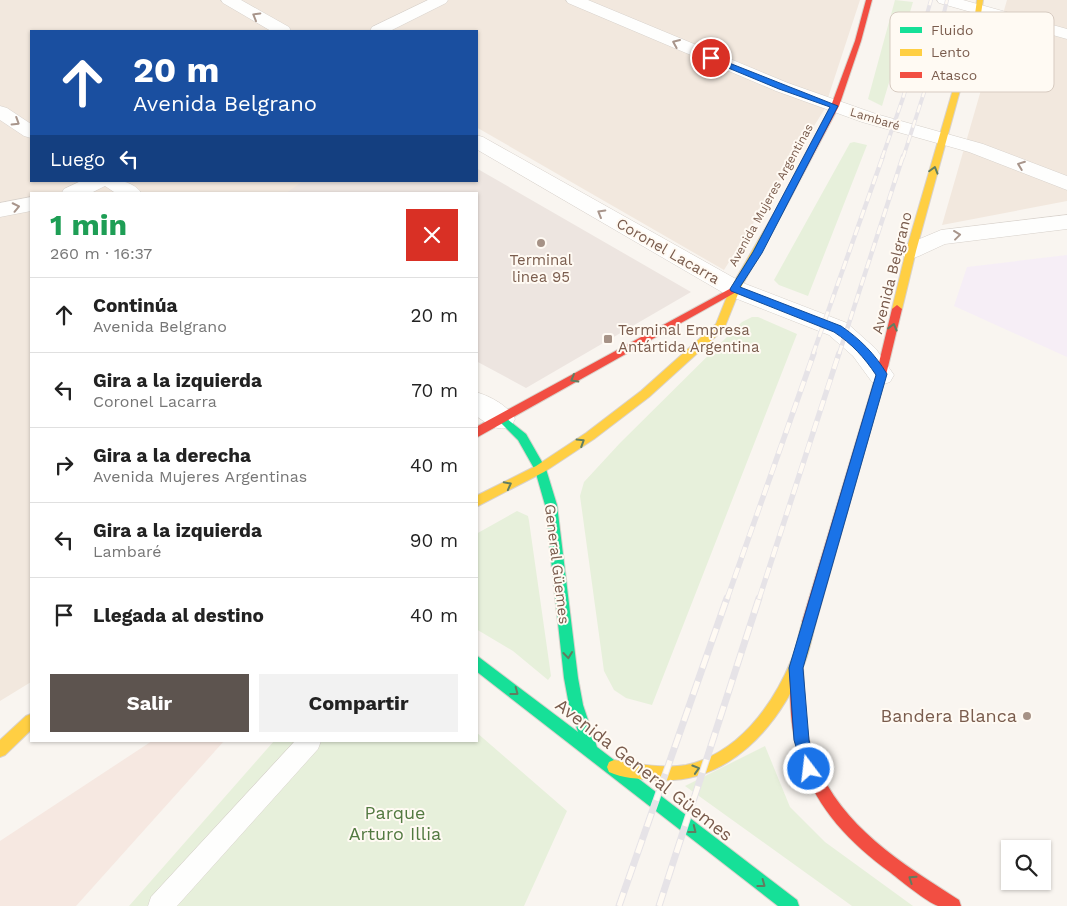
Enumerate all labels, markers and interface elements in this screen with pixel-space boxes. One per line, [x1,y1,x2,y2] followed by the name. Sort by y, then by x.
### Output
[252,12,261,22] one-way arrow
[890,12,1054,92] legend
[931,22,973,38] text: Fluido
[690,37,732,79] pin
[672,39,681,49] one-way arrow
[697,44,725,72] icon: arrive
[931,44,970,60] text: Lento
[133,49,219,91] text: 20 m
[50,50,115,115] icon: ahead
[931,67,977,83] text: Atasco
[133,91,317,116] text: Avenida Belgrano
[848,105,902,133] street label: Lambaré
[10,116,19,125] one-way arrow
[726,121,816,269] street label: Avenida Mujeres Argentinas
[115,145,143,173] icon: left
[50,148,105,171] text: Luego
[1018,161,1026,171] one-way arrow
[929,166,939,175] one-way arrow
[11,202,20,213] one-way arrow
[50,207,127,242] text: 1 min
[406,209,458,261] button: close
[597,209,606,219] one-way arrow
[868,210,916,336] street label: Avenida Belgrano
[613,214,723,288] street label: Coronel Lacarra
[953,230,961,241] one-way arrow
[535,237,547,249] marker: Terminal linea 95
[50,244,152,263] text: 260 m · 16:37
[510,251,573,286] place label: Terminal linea 95
[93,294,177,317] text: Continúa
[50,301,78,329] icon: ahead
[411,304,458,327] text: 20 m
[93,317,227,336] text: Avenida Belgrano
[618,321,760,356] place label: Terminal Empresa Antártida Argentina
[887,323,898,332] one-way arrow
[602,333,614,345] marker: Terminal Empresa Antártida Argentina
[93,369,262,392] text: Gira a la izquierda
[570,373,579,383] one-way arrow
[50,376,78,404] icon: left
[411,379,458,402] text: 70 m
[93,392,217,411] text: Coronel Lacarra
[575,439,584,449] one-way arrow
[93,444,251,467] text: Gira a la derecha
[50,451,78,479] icon: right
[410,454,458,477] text: 40 m
[93,467,307,486] text: Avenida Mujeres Argentinas
[503,481,512,491] one-way arrow
[541,503,573,625] street label: General Güemes
[93,519,262,542] text: Gira a la izquierda
[50,526,78,554] icon: left
[410,529,458,552] text: 90 m
[93,542,161,561] text: Lambaré
[50,601,78,629] icon: arrive
[93,604,264,627] text: Llegada al destino
[410,604,458,627] text: 40 m
[562,651,573,659] one-way arrow
[50,674,249,732] button: Salir
[259,674,458,732] button: Compartir
[509,686,518,694] one-way arrow
[552,694,737,845] street label: Avenida General Güemes
[880,705,1017,726] place label: Bandera Blanca
[1021,710,1033,722] marker: Bandera Blanca
[782,742,834,794] position arrow
[692,765,700,775] one-way arrow
[349,802,441,844] park label: Parque Arturo Illia
[687,825,696,833] one-way arrow
[1001,840,1051,890] map controls
[1001,840,1051,890] button: search
[909,876,918,885] one-way arrow
[756,878,765,886] one-way arrow

